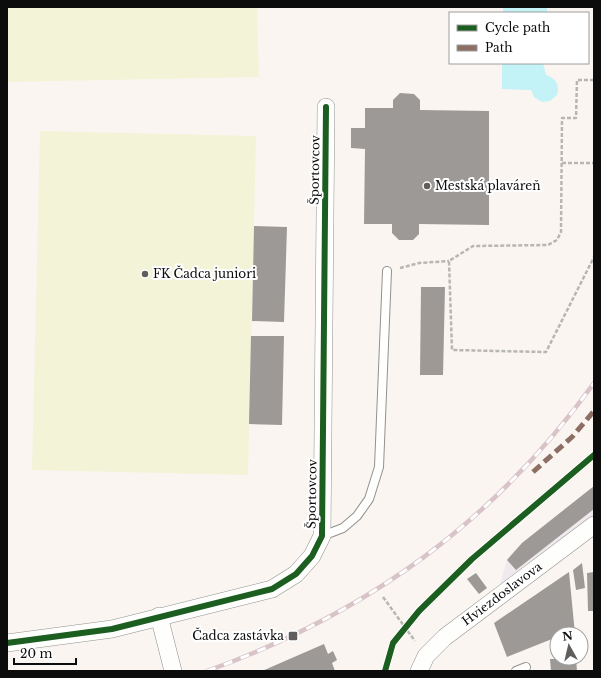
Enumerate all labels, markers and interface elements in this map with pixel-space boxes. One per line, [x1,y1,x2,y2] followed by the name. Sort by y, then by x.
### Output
[449,12,589,64] legend
[485,20,550,35] text: Cycle path
[485,40,513,55] text: Path
[305,134,323,205] street label: Športovcov
[435,178,540,193] place label: Mestská plaváreň
[422,181,432,191] marker: Mestská plaváreň
[153,265,256,281] place label: FK Čadca juniori
[140,269,150,279] marker: FK Čadca juniori
[302,458,320,529] street label: Športovcov
[459,559,545,628] street label: Hviezdoslavova
[549,626,589,666] north arrow
[192,627,284,643] place label: Čadca zastávka
[562,628,574,644] text: N
[287,630,299,642] marker: Čadca zastávka
[14,640,76,666] scale bar
[20,646,52,661] text: 20 m

